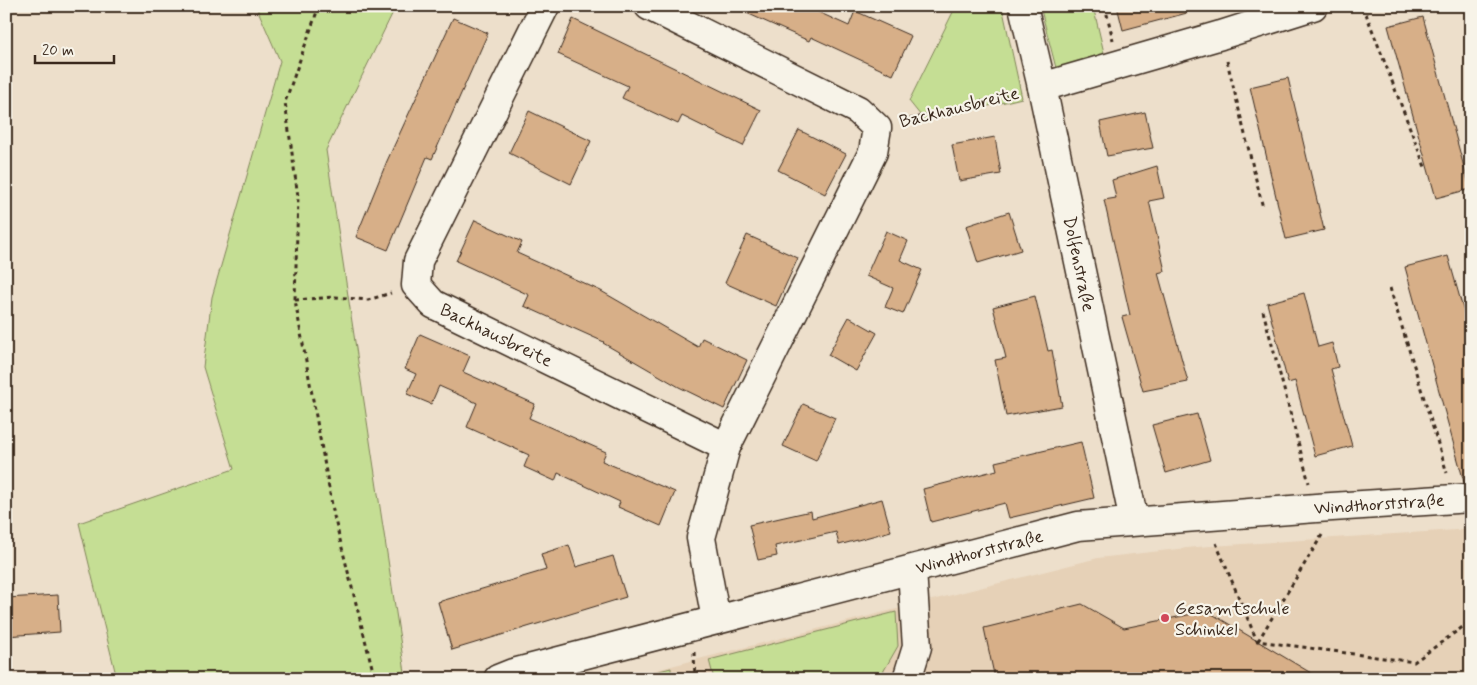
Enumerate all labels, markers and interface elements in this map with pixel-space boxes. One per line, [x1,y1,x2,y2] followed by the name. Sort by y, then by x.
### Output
[35,32,114,64] scale bar
[42,41,74,61] text: 20 m
[897,81,1022,134] street label: Backhausbreite
[1057,214,1100,314] street label: Dolfenstraße
[436,298,556,374] street label: Backhausbreite
[1313,489,1446,521] street label: Windthorststraße
[913,525,1046,581] street label: Windthorststraße
[1175,597,1290,642] place label: Gesamtschule Schinkel
[1159,612,1171,624] marker: Gesamtschule Schinkel

